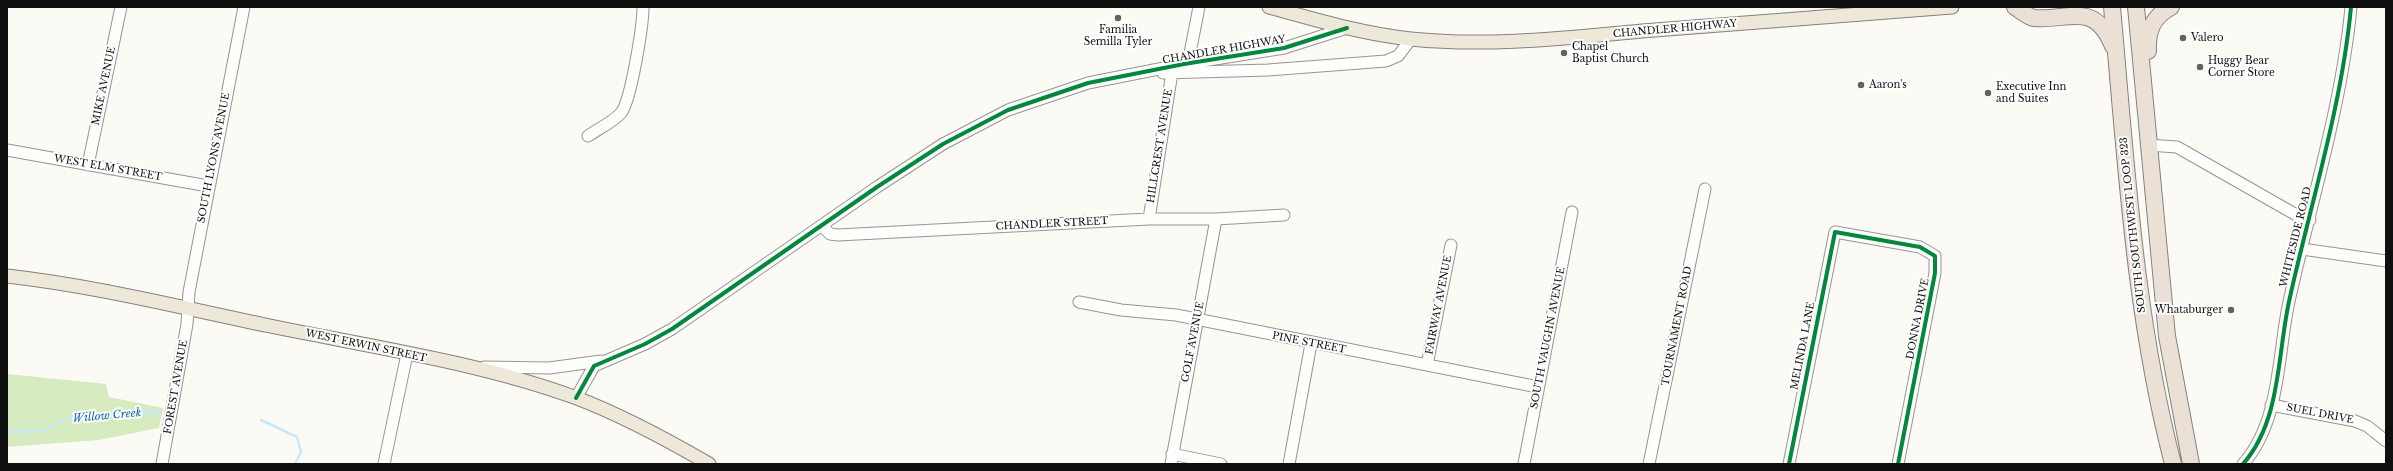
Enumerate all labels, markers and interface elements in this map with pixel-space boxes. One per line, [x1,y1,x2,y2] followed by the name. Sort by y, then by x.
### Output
[1113,13,1123,23] marker: Familia Semilla Tyler
[1612,18,1738,40] street label: CHANDLER HIGHWAY
[1084,24,1152,48] place label: Familia Semilla Tyler
[2191,32,2224,44] place label: Valero
[1162,33,1286,67] street label: CHANDLER HIGHWAY
[2178,33,2188,43] marker: Valero
[1572,41,1649,64] place label: Chapel Baptist Church
[90,46,118,126] street label: MIKE AVENUE
[1559,48,1569,58] marker: Chapel Baptist Church
[2208,55,2275,78] place label: Huggy Bear Corner Store
[2195,62,2205,72] marker: Huggy Bear Corner Store
[1869,79,1907,91] place label: Aaron's
[1856,80,1866,90] marker: Aaron's
[1996,81,2066,104] place label: Executive Inn and Suites
[1145,88,1175,204] street label: HILLCREST AVENUE
[1983,88,1993,98] marker: Executive Inn and Suites
[195,92,233,224] street label: SOUTH LYONS AVENUE
[2118,136,2148,314] street label: SOUTH SOUTHWEST LOOP 323
[53,153,163,183] street label: WEST ELM STREET
[2278,185,2314,289] street label: WHITESIDE ROAD
[995,215,1109,233] street label: CHANDLER STREET
[1424,255,1454,355] street label: FAIRWAY AVENUE
[1659,265,1695,387] street label: TOURNAMENT ROAD
[1528,266,1568,410] street label: SOUTH VAUGHN AVENUE
[1904,277,1932,361] street label: DONNA DRIVE
[1179,301,1207,383] street label: GOLF AVENUE
[1789,301,1817,391] street label: MELINDA LANE
[2155,304,2223,316] place label: Whataburger
[2226,305,2236,315] marker: Whataburger
[304,327,428,365] street label: WEST ERWIN STREET
[1271,330,1347,356] street label: PINE STREET
[162,339,190,435] street label: FOREST AVENUE
[2285,402,2355,426] street label: SUEL DRIVE
[72,406,142,426] water label: Willow Creek

